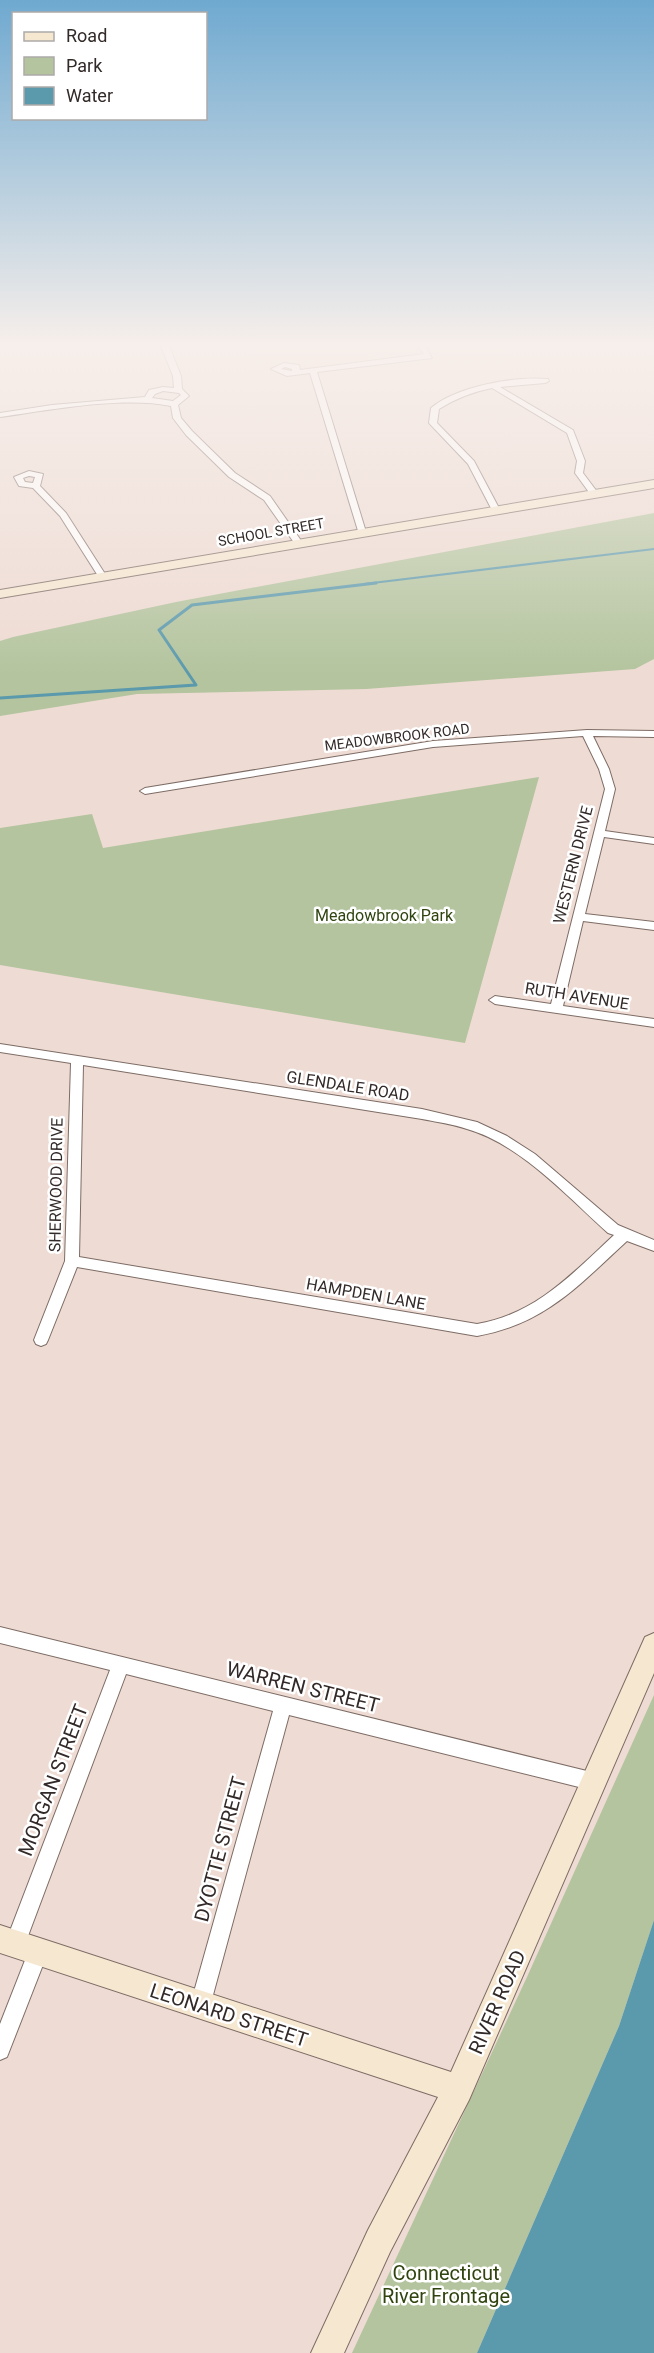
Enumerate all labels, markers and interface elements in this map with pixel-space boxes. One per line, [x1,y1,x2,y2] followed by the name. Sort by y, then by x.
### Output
[12,12,207,120] legend
[66,25,107,46] text: Road
[66,55,103,76] text: Park
[66,85,113,106] text: Water
[217,515,326,549] street label: SCHOOL STREET
[324,720,470,754] street label: MEADOWBROOK ROAD
[549,804,597,926] street label: WESTERN DRIVE
[315,906,454,925] park label: Meadowbrook Park
[524,978,630,1014] street label: RUTH AVENUE
[285,1067,411,1105] street label: GLENDALE ROAD
[45,1118,67,1252] street label: SHERWOOD DRIVE
[305,1274,427,1314] street label: HAMPDEN LANE
[224,1656,382,1718] street label: WARREN STREET
[13,1701,93,1859] street label: MORGAN STREET
[189,1774,251,1924] street label: DYOTTE STREET
[463,1946,531,2058] street label: RIVER ROAD
[147,1978,311,2052] street label: LEONARD STREET
[382,2261,510,2308] park label: Connecticut River Frontage

